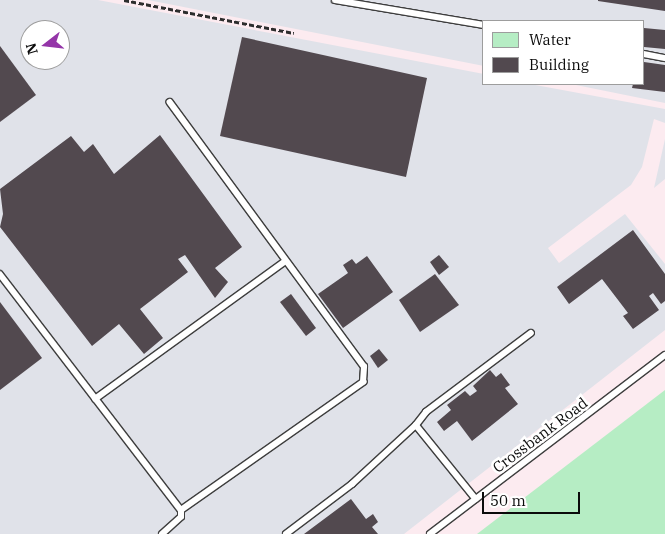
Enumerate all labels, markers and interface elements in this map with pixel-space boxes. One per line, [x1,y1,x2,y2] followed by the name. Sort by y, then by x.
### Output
[20,20,70,70] north arrow
[482,20,645,85] legend
[529,30,571,49] text: Water
[21,41,42,57] text: N
[529,55,589,74] text: Building
[489,393,591,477] street label: Crossbank Road
[485,482,582,514] scale bar
[490,491,526,510] text: 50 m

